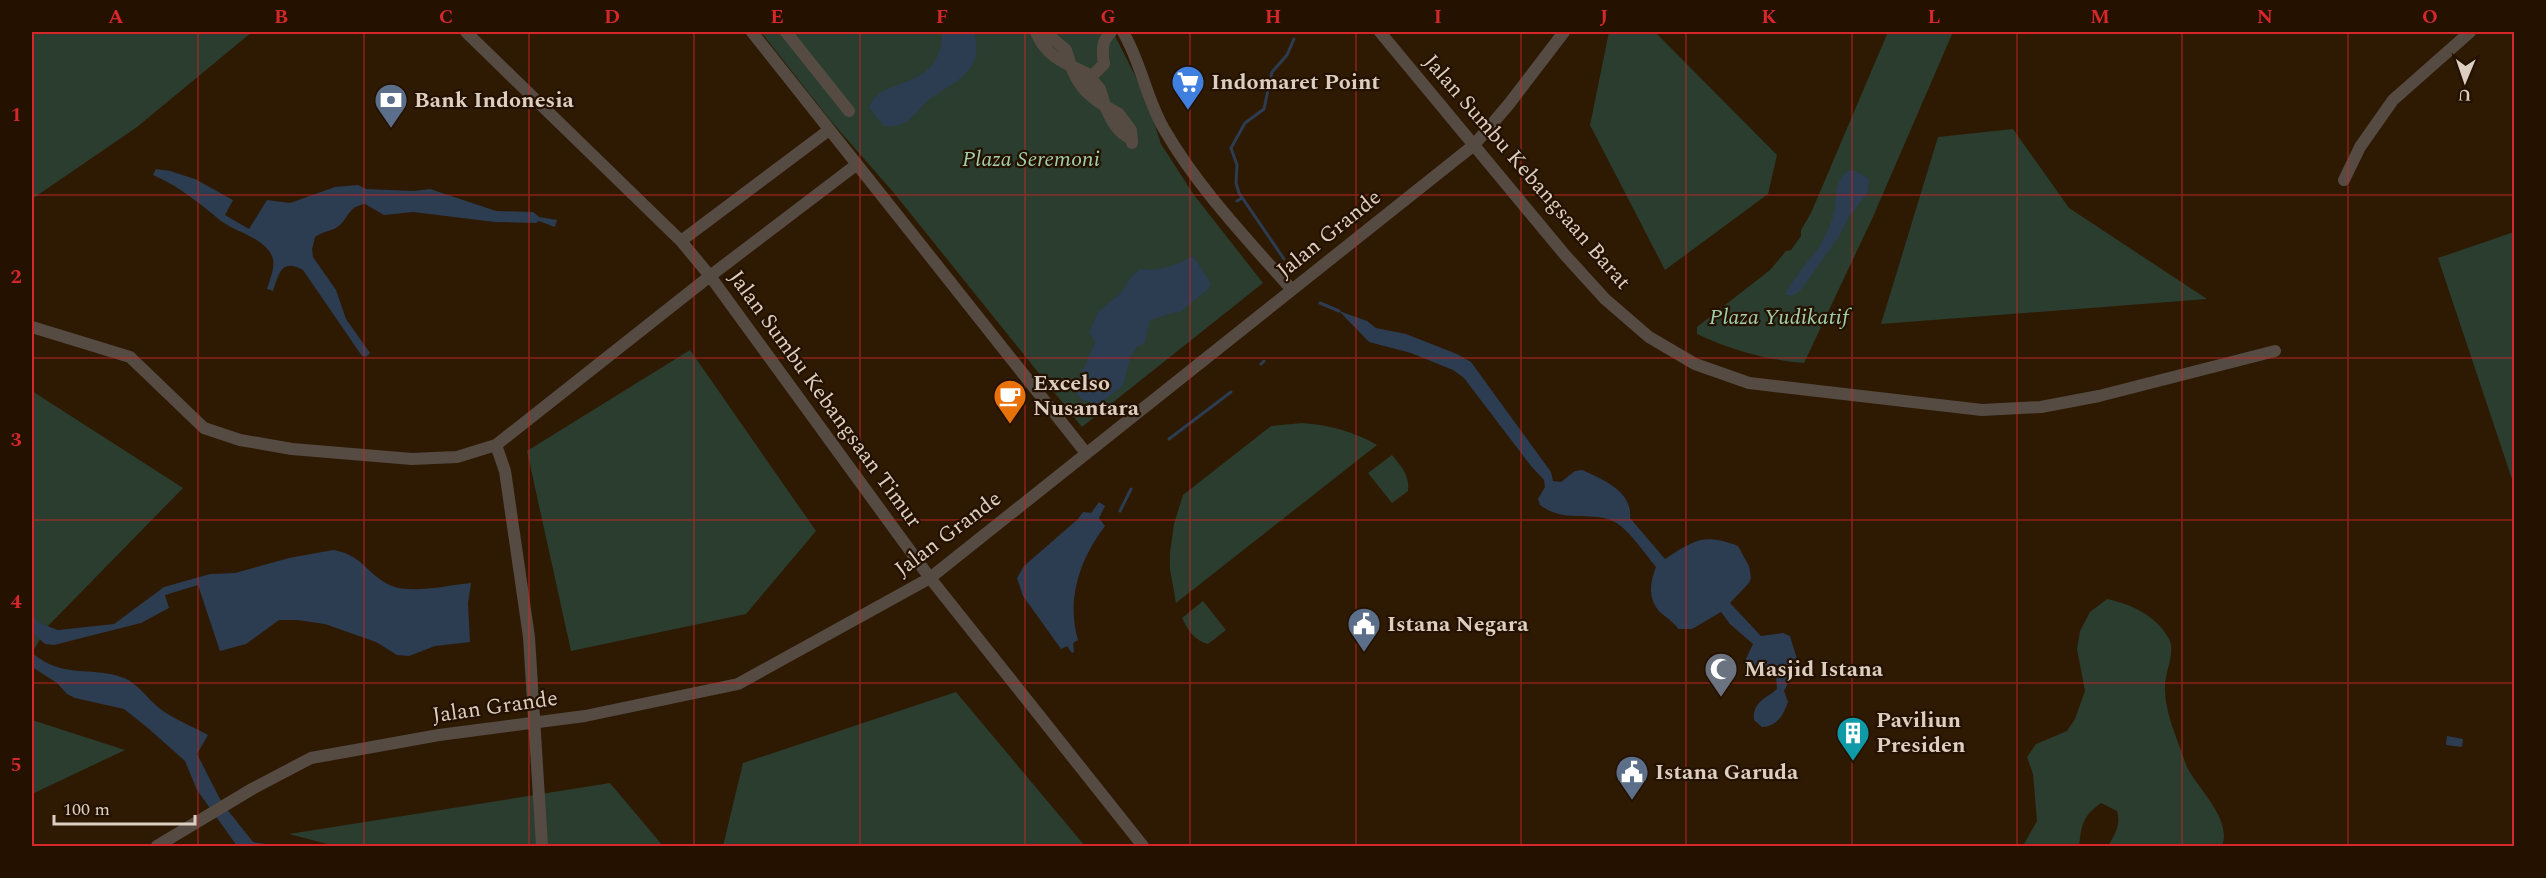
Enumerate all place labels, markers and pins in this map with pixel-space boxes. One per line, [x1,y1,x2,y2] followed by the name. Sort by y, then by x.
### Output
[1170,64,1206,111] supermarket icon: Indomaret Point
[1211,66,1380,99] place label: Indomaret Point
[373,82,409,129] bank icon: Bank Indonesia
[414,84,574,117] place label: Bank Indonesia
[1033,367,1140,425] place label: Excelso Nusantara
[992,378,1028,425] cafe icon: Excelso Nusantara
[1346,606,1382,653] public building icon: Istana Negara
[1387,608,1529,641] place label: Istana Negara
[1703,651,1739,698] mosque icon: Masjid Istana
[1744,653,1884,686] place label: Masjid Istana
[1876,704,1966,762] place label: Paviliun Presiden
[1835,715,1871,762] building icon: Paviliun Presiden
[1614,754,1650,801] public building icon: Istana Garuda
[1655,756,1799,789] place label: Istana Garuda

